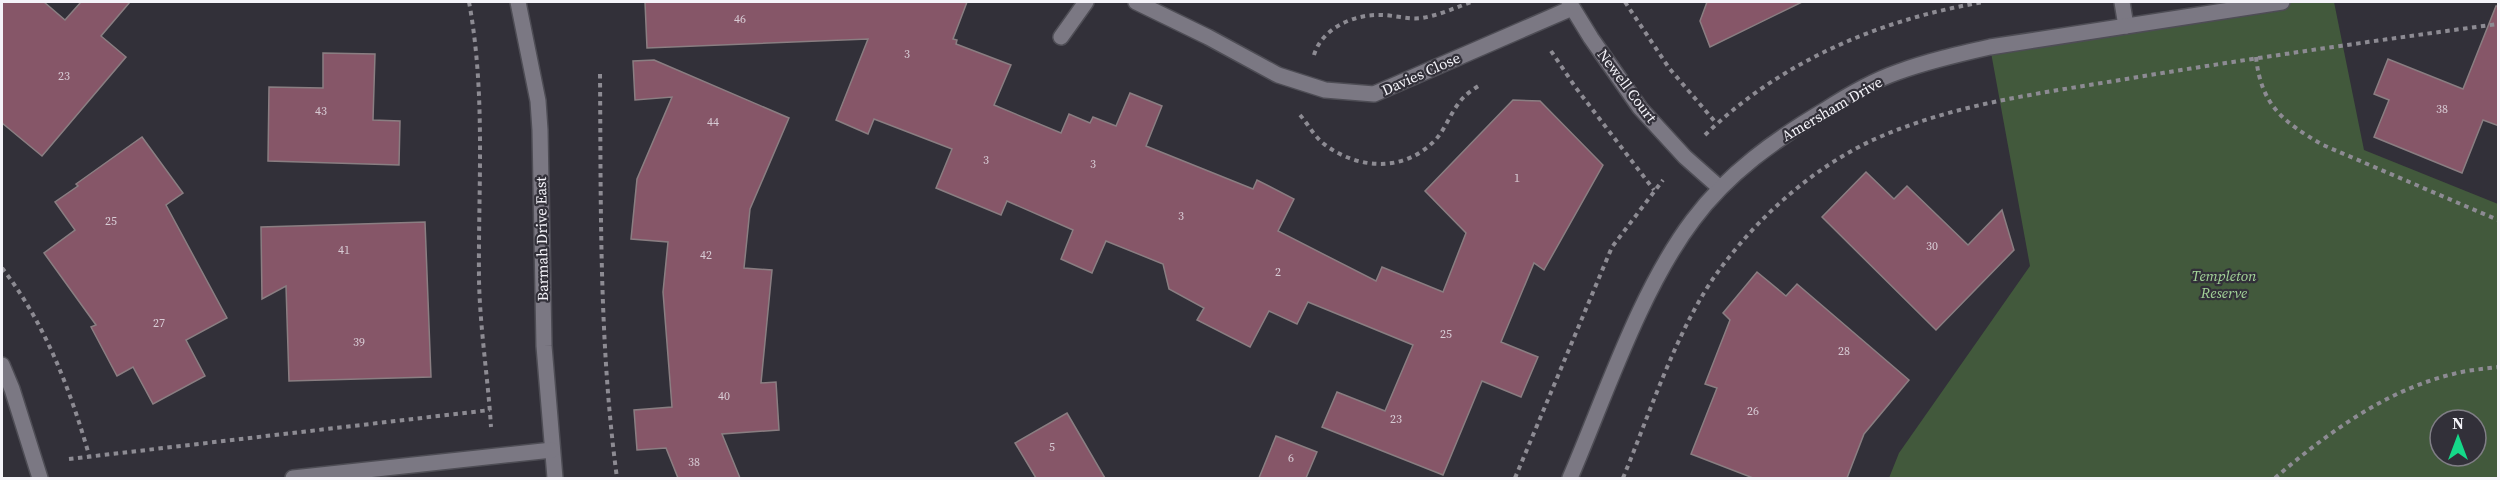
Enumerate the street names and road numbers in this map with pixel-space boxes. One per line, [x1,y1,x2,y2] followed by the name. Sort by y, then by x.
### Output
[1593,45,1662,127] street label: Newell Court
[1378,47,1464,100] street label: Davies Close
[1777,71,1886,146] street label: Amersham Drive
[530,176,553,302] street label: Barmah Drive East

